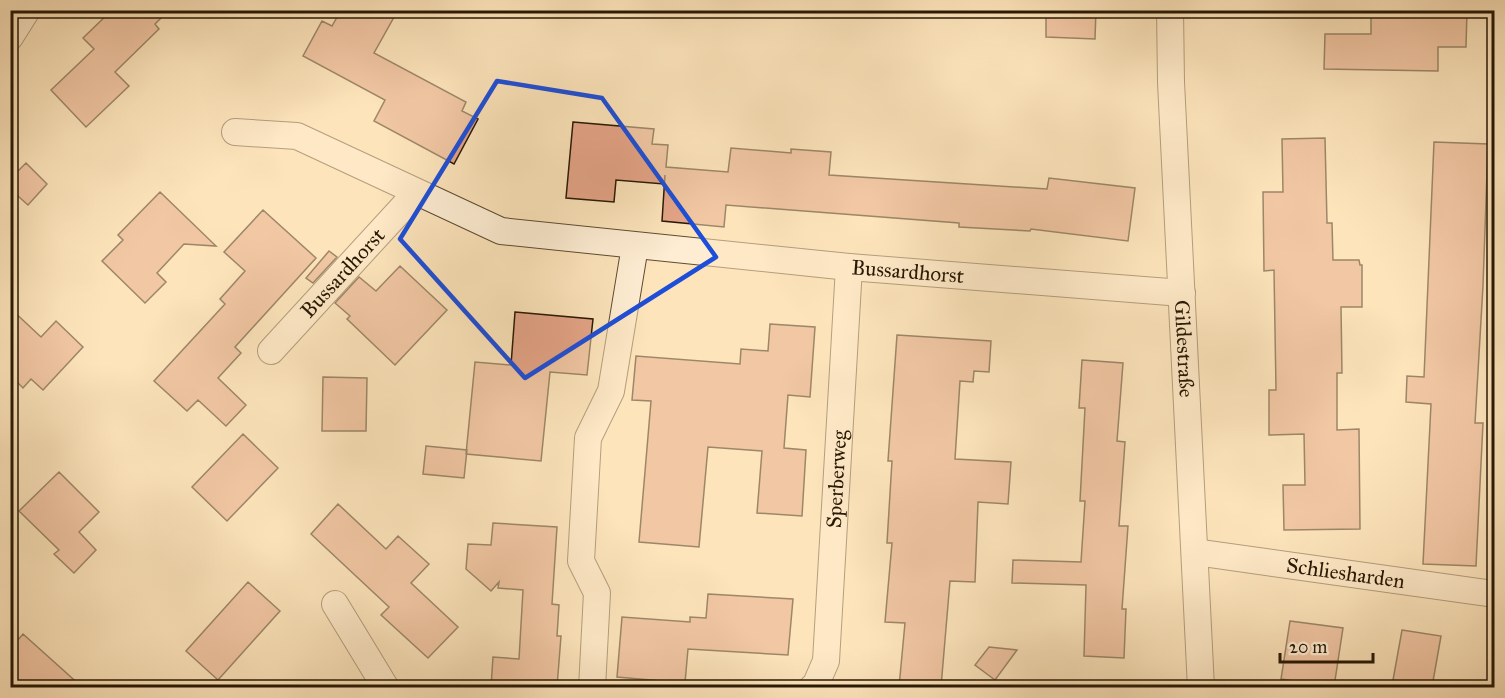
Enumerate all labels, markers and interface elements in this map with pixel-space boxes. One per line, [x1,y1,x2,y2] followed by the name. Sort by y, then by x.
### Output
[295,222,391,323] street label: Bussardhorst
[851,254,966,289] street label: Bussardhorst
[1169,299,1200,398] street label: Gildestraße
[821,429,852,529] street label: Sperberweg
[1285,552,1406,594] street label: Schliesharden
[1280,626,1373,664] scale bar
[1289,636,1327,658] text: 20 m

